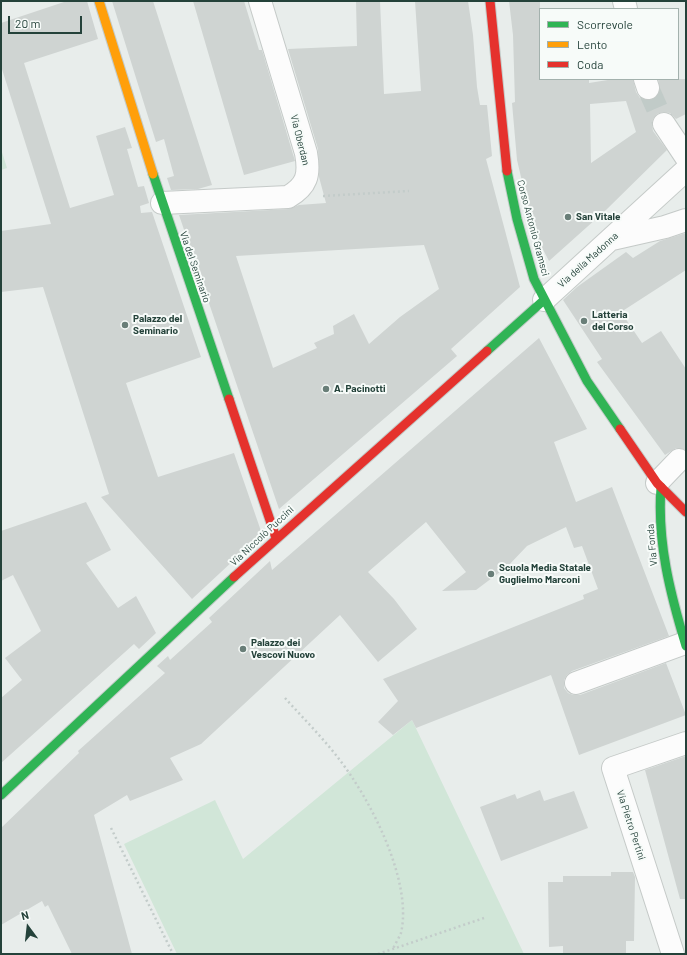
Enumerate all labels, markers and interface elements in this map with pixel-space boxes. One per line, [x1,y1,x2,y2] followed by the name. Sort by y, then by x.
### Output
[10,8,84,34] scale bar
[539,8,679,80] legend
[15,16,41,30] text: 20 m
[577,17,633,31] text: Scorrevole
[577,37,607,51] text: Lento
[577,57,604,71] text: Coda
[288,113,312,167] street label: Via Oberdan
[514,179,552,277] street label: Corso Antonio Gramsci
[576,211,620,223] place label: San Vitale
[563,212,573,222] marker: San Vitale
[177,230,213,304] street label: Via del Seminario
[555,230,621,290] street label: Via della Madonna
[592,309,634,332] place label: Latteria del Corso
[133,313,182,336] place label: Palazzo del Seminario
[579,316,589,326] marker: Latteria del Corso
[120,320,130,330] marker: Palazzo del Seminario
[334,383,386,395] place label: A. Pacinotti
[321,384,331,394] marker: A. Pacinotti
[228,503,296,569] street label: Via Niccolò Puccini
[644,523,660,567] street label: Via Fonda
[499,562,591,586] place label: Scuola Media Statale Guglielmo Marconi
[486,569,496,579] marker: Scuola Media Statale Guglielmo Marconi
[251,637,315,660] place label: Palazzo dei Vescovi Nuovo
[238,644,248,654] marker: Palazzo dei Vescovi Nuovo
[614,788,648,862] street label: Via Pietro Pertini
[8,907,48,947] north arrow
[20,908,30,922] text: N

